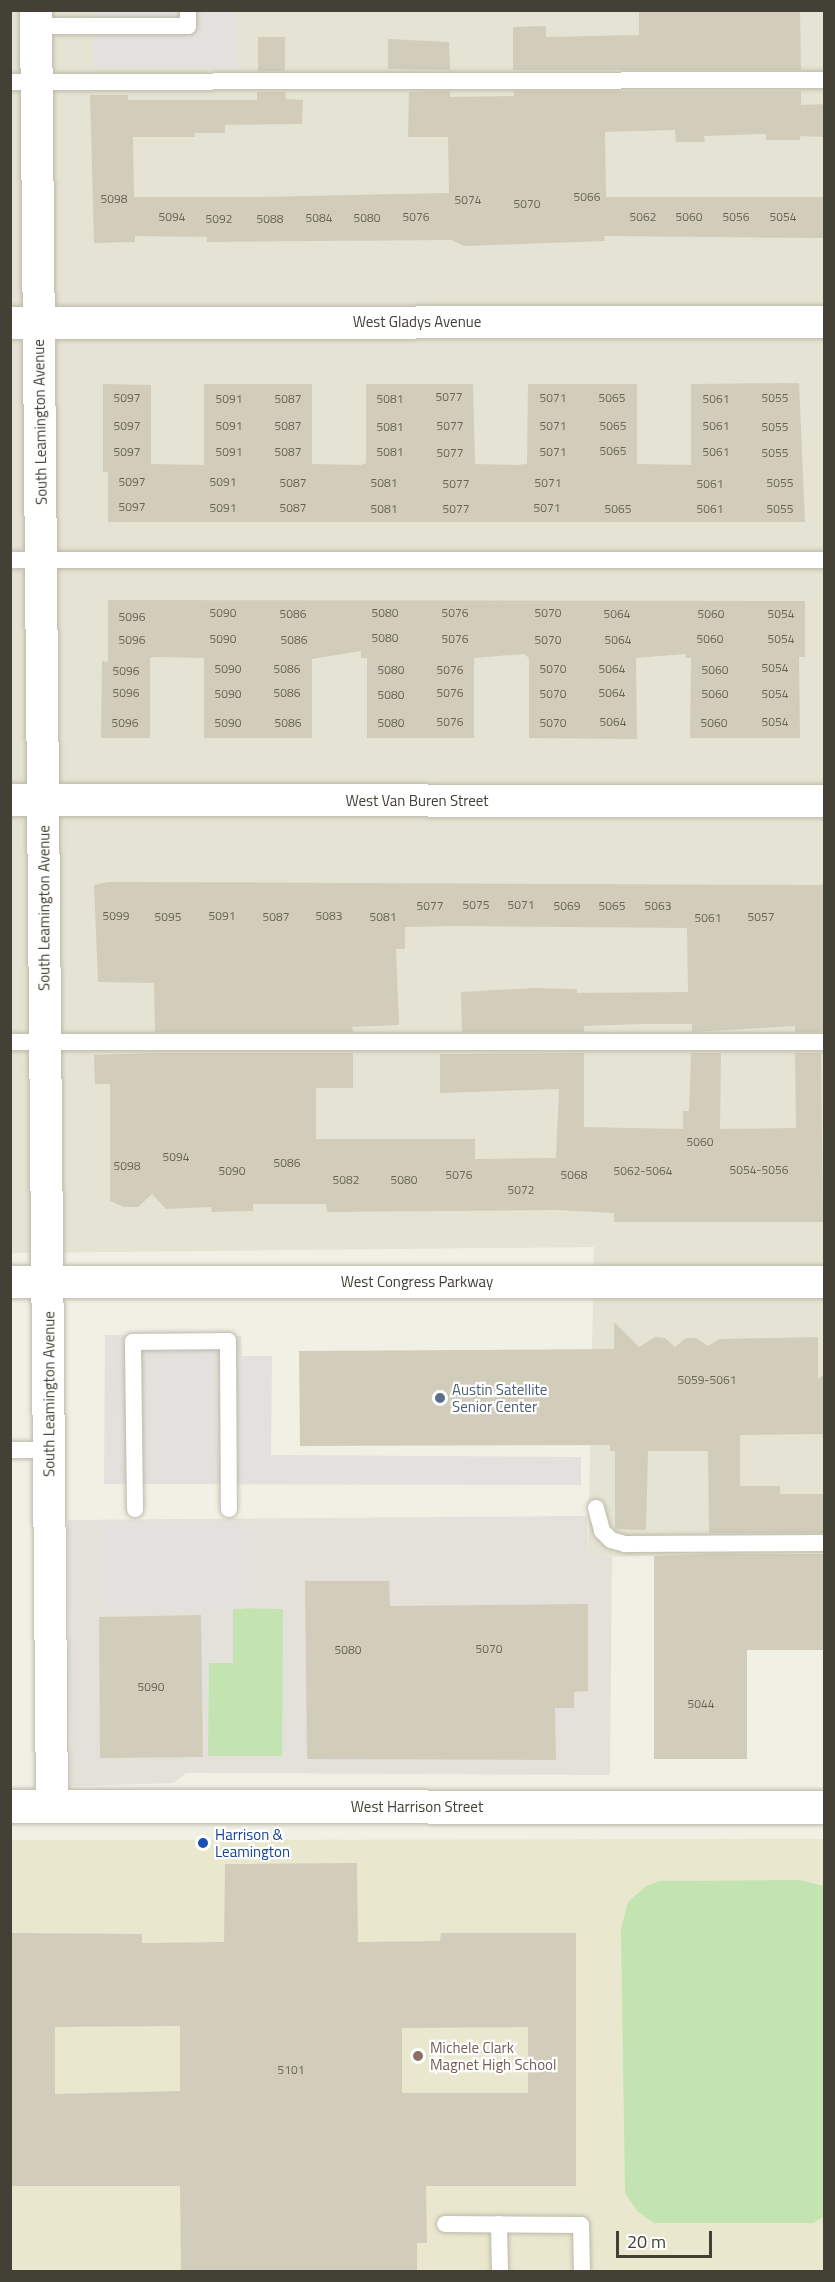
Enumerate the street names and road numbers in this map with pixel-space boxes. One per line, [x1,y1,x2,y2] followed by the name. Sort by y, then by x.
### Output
[353,313,481,331] street label: West Gladys Avenue
[30,339,50,505] street label: South Leamington Avenue
[345,792,489,810] street label: West Van Buren Street
[35,825,53,991] street label: South Leamington Avenue
[341,1273,493,1291] street label: West Congress Parkway
[40,1311,58,1477] street label: South Leamington Avenue
[351,1798,483,1816] street label: West Harrison Street

